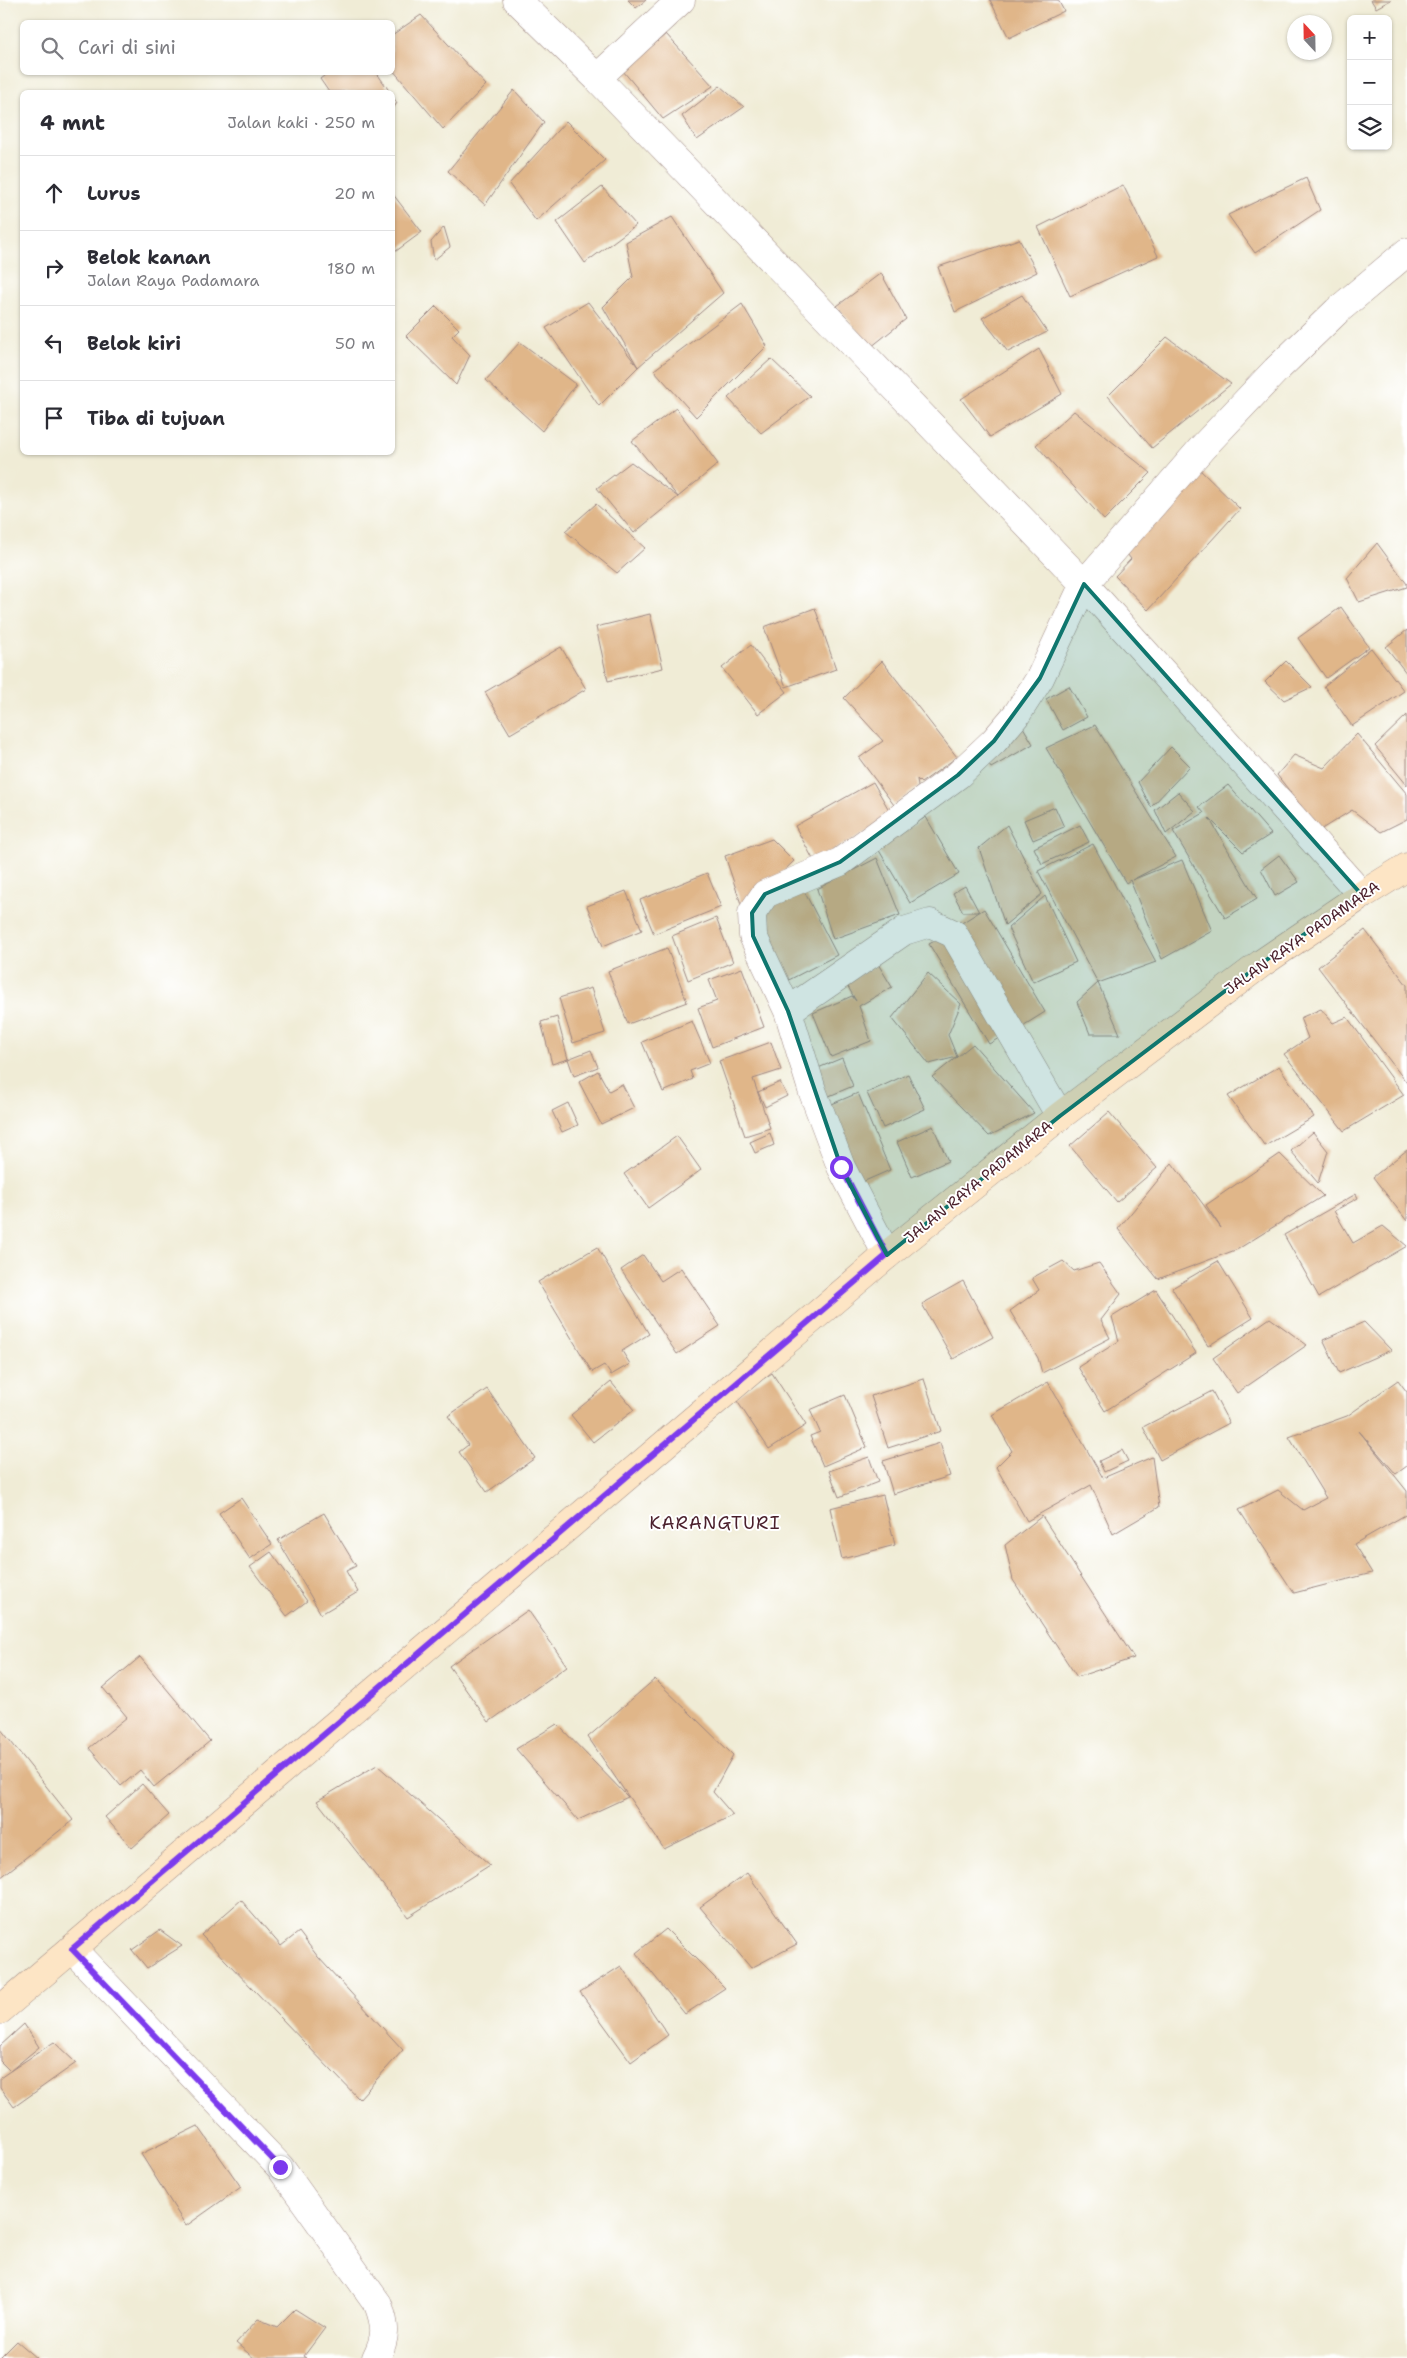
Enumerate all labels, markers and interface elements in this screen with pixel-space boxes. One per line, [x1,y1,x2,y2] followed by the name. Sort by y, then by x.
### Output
[1287,15,1332,60] north arrow
[1347,15,1392,150] map controls
[1347,15,1392,60] button: +
[20,20,395,75] search box
[38,34,66,62] icon: search
[78,35,176,60] text: Cari di sini
[1347,60,1392,105] button: −
[1347,105,1392,150] button: layers
[40,109,105,137] text: 4 mnt
[227,112,375,133] text: Jalan kaki · 250 m
[40,179,68,207] icon: ahead
[87,181,141,206] text: Lurus
[334,183,375,204] text: 20 m
[87,245,211,270] text: Belok kanan
[40,254,68,282] icon: right
[327,258,375,279] text: 180 m
[87,270,259,291] text: Jalan Raya Padamara
[40,329,68,357] icon: left
[87,331,181,356] text: Belok kiri
[335,333,375,354] text: 50 m
[40,404,68,432] icon: arrive
[87,406,225,431] text: Tiba di tujuan
[1220,877,1384,999] street label: JALAN RAYA PADAMARA
[900,1116,1056,1248] street label: JALAN RAYA PADAMARA
[830,1156,853,1179] route start
[649,1511,781,1535] district label: KARANGTURI
[269,2156,292,2179] route end

